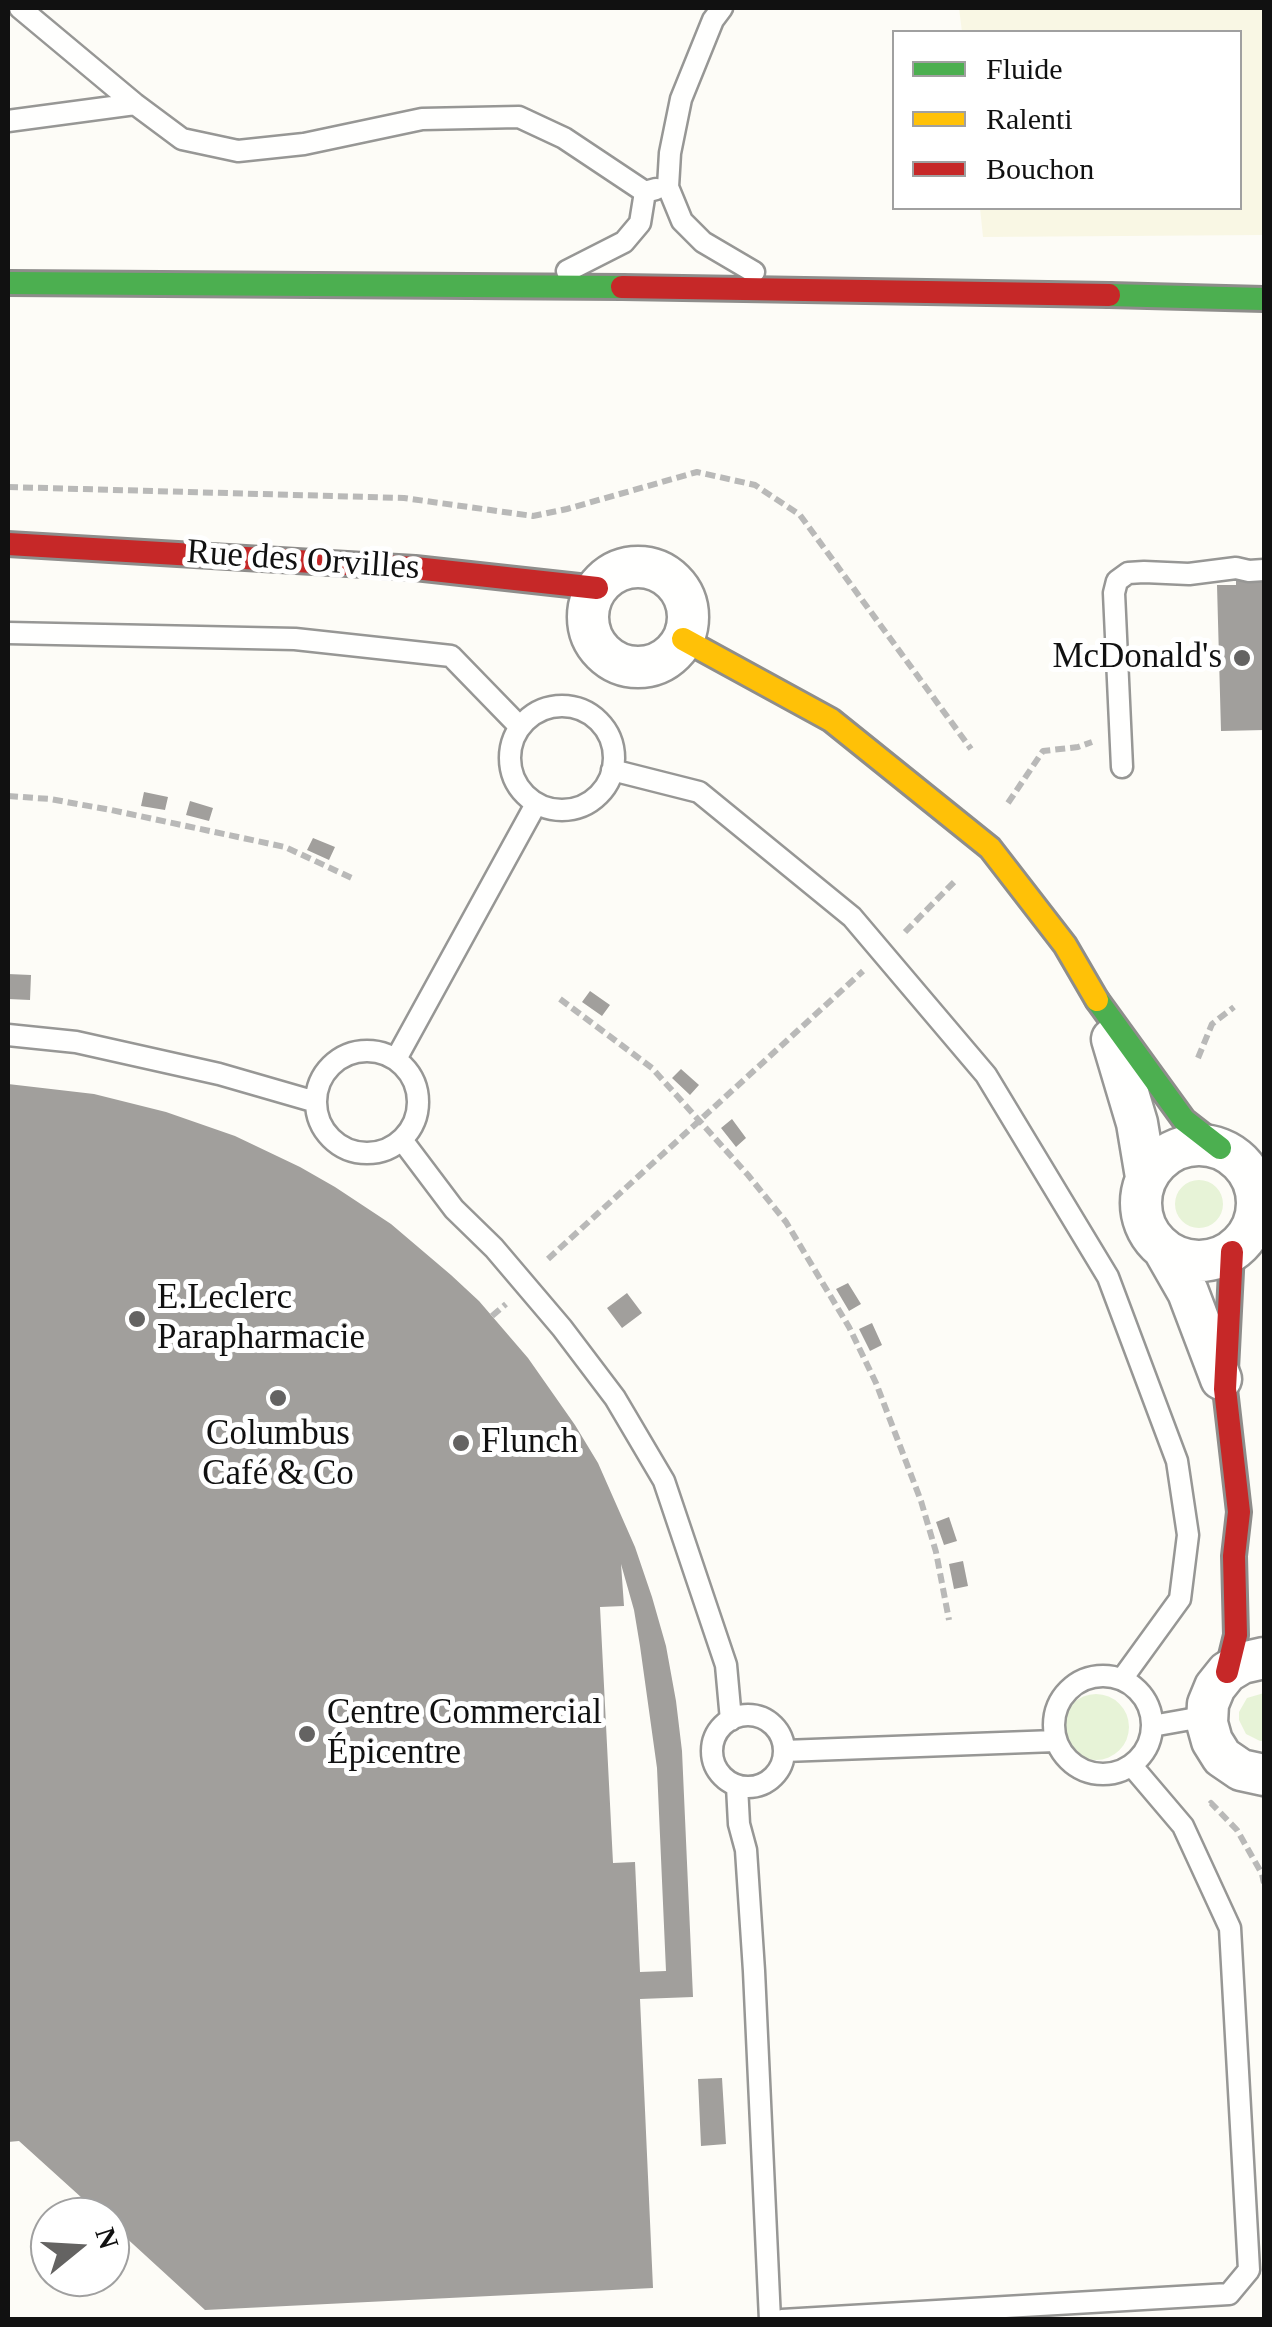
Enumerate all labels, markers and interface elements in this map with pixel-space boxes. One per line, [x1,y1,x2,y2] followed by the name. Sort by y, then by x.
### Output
[892,30,1242,210] legend
[986,52,1063,85] text: Fluide
[986,102,1073,135] text: Ralenti
[986,152,1094,185] text: Bouchon
[185,532,421,590] street label: Rue des Orvilles
[1052,637,1222,679] place label: McDonald's
[1231,647,1253,669] marker: McDonald's
[157,1278,365,1360] place label: E.Leclerc Parapharmacie
[126,1308,148,1330] marker: E.Leclerc Parapharmacie
[267,1387,289,1409] marker: Columbus Café & Co
[202,1414,354,1496] place label: Columbus Café & Co
[481,1422,578,1464] place label: Flunch
[450,1432,472,1454] marker: Flunch
[327,1693,602,1775] place label: Centre Commercial Épicentre
[296,1723,318,1745] marker: Centre Commercial Épicentre
[30,2197,130,2297] north arrow
[89,2224,125,2253] text: N

